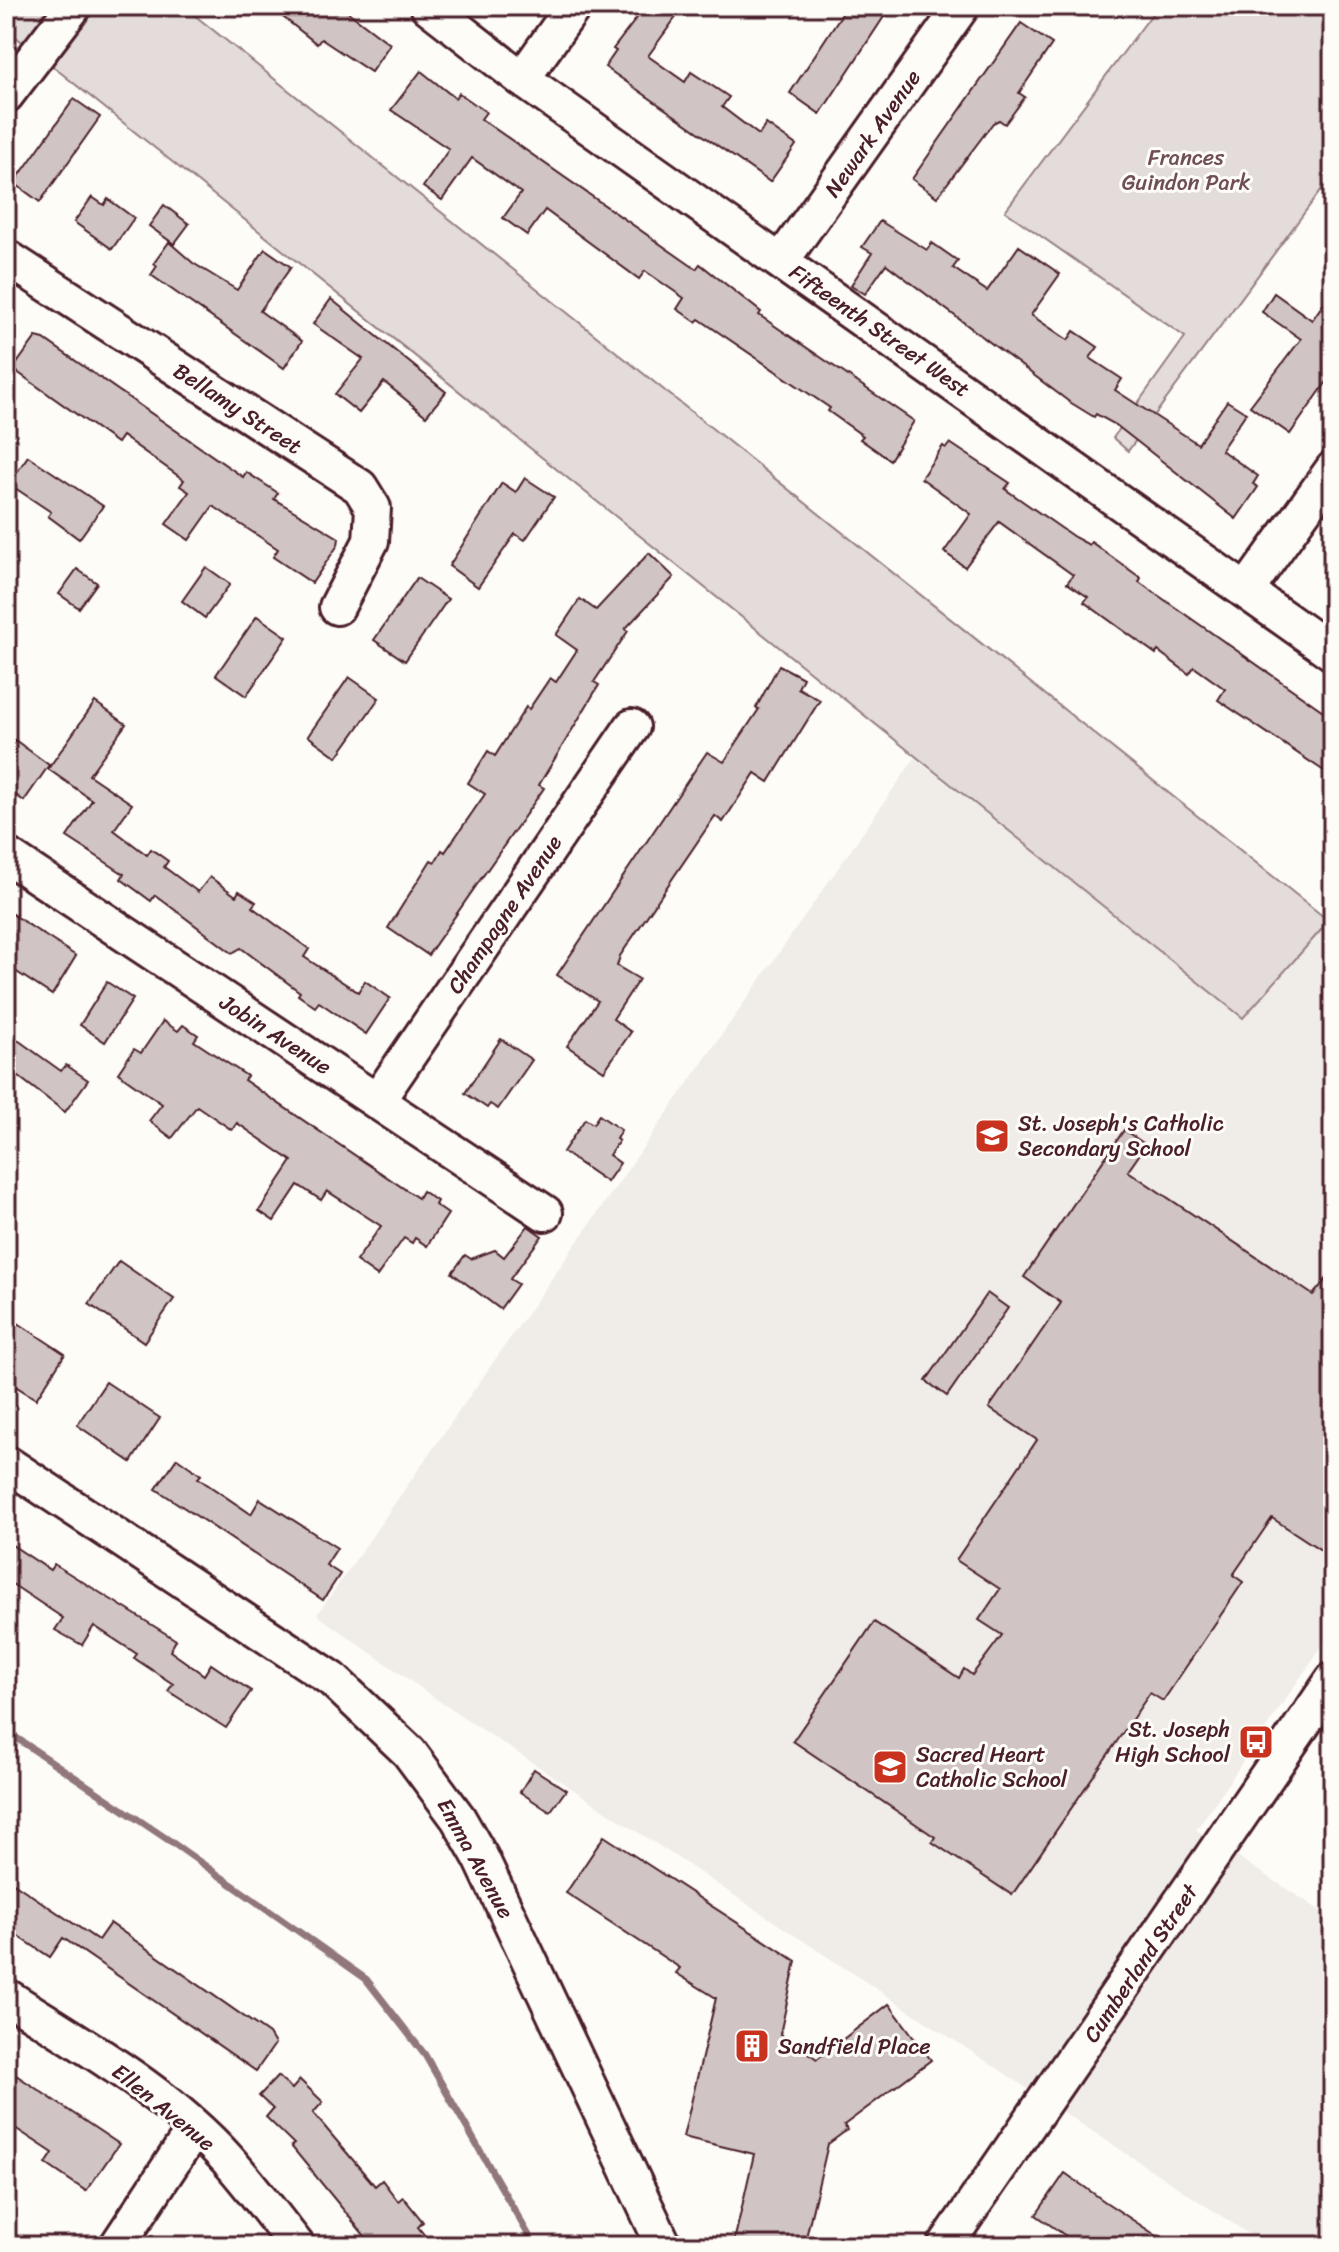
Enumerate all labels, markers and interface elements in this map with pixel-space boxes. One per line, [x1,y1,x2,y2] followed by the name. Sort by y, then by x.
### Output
[814,61,931,206] street label: Newark Avenue
[1122,138,1251,202] park label: Frances Guindon Park
[781,253,979,408] street label: Fifteenth Street West
[165,352,311,465] street label: Bellamy Street
[436,826,573,1002] street label: Champagne Avenue
[211,983,340,1085] street label: Jobin Avenue
[1018,1104,1224,1168] place label: St. Joseph's Catholic Secondary School
[973,1117,1011,1155] school or university icon: St. Joseph's Catholic Secondary School
[1115,1710,1231,1774] place label: St. Joseph High School
[1237,1723,1275,1761] bus stop icon: St. Joseph High School
[916,1735,1068,1799] place label: Sacred Heart Catholic School
[871,1748,909,1786] school or university icon: Sacred Heart Catholic School
[426,1790,525,1926] street label: Emma Avenue
[1073,1875,1209,2051] street label: Cumberland Street
[733,2027,771,2065] building icon: Sandfield Place
[778,2027,930,2066] place label: Sandfield Place
[103,2053,224,2162] street label: Ellen Avenue

